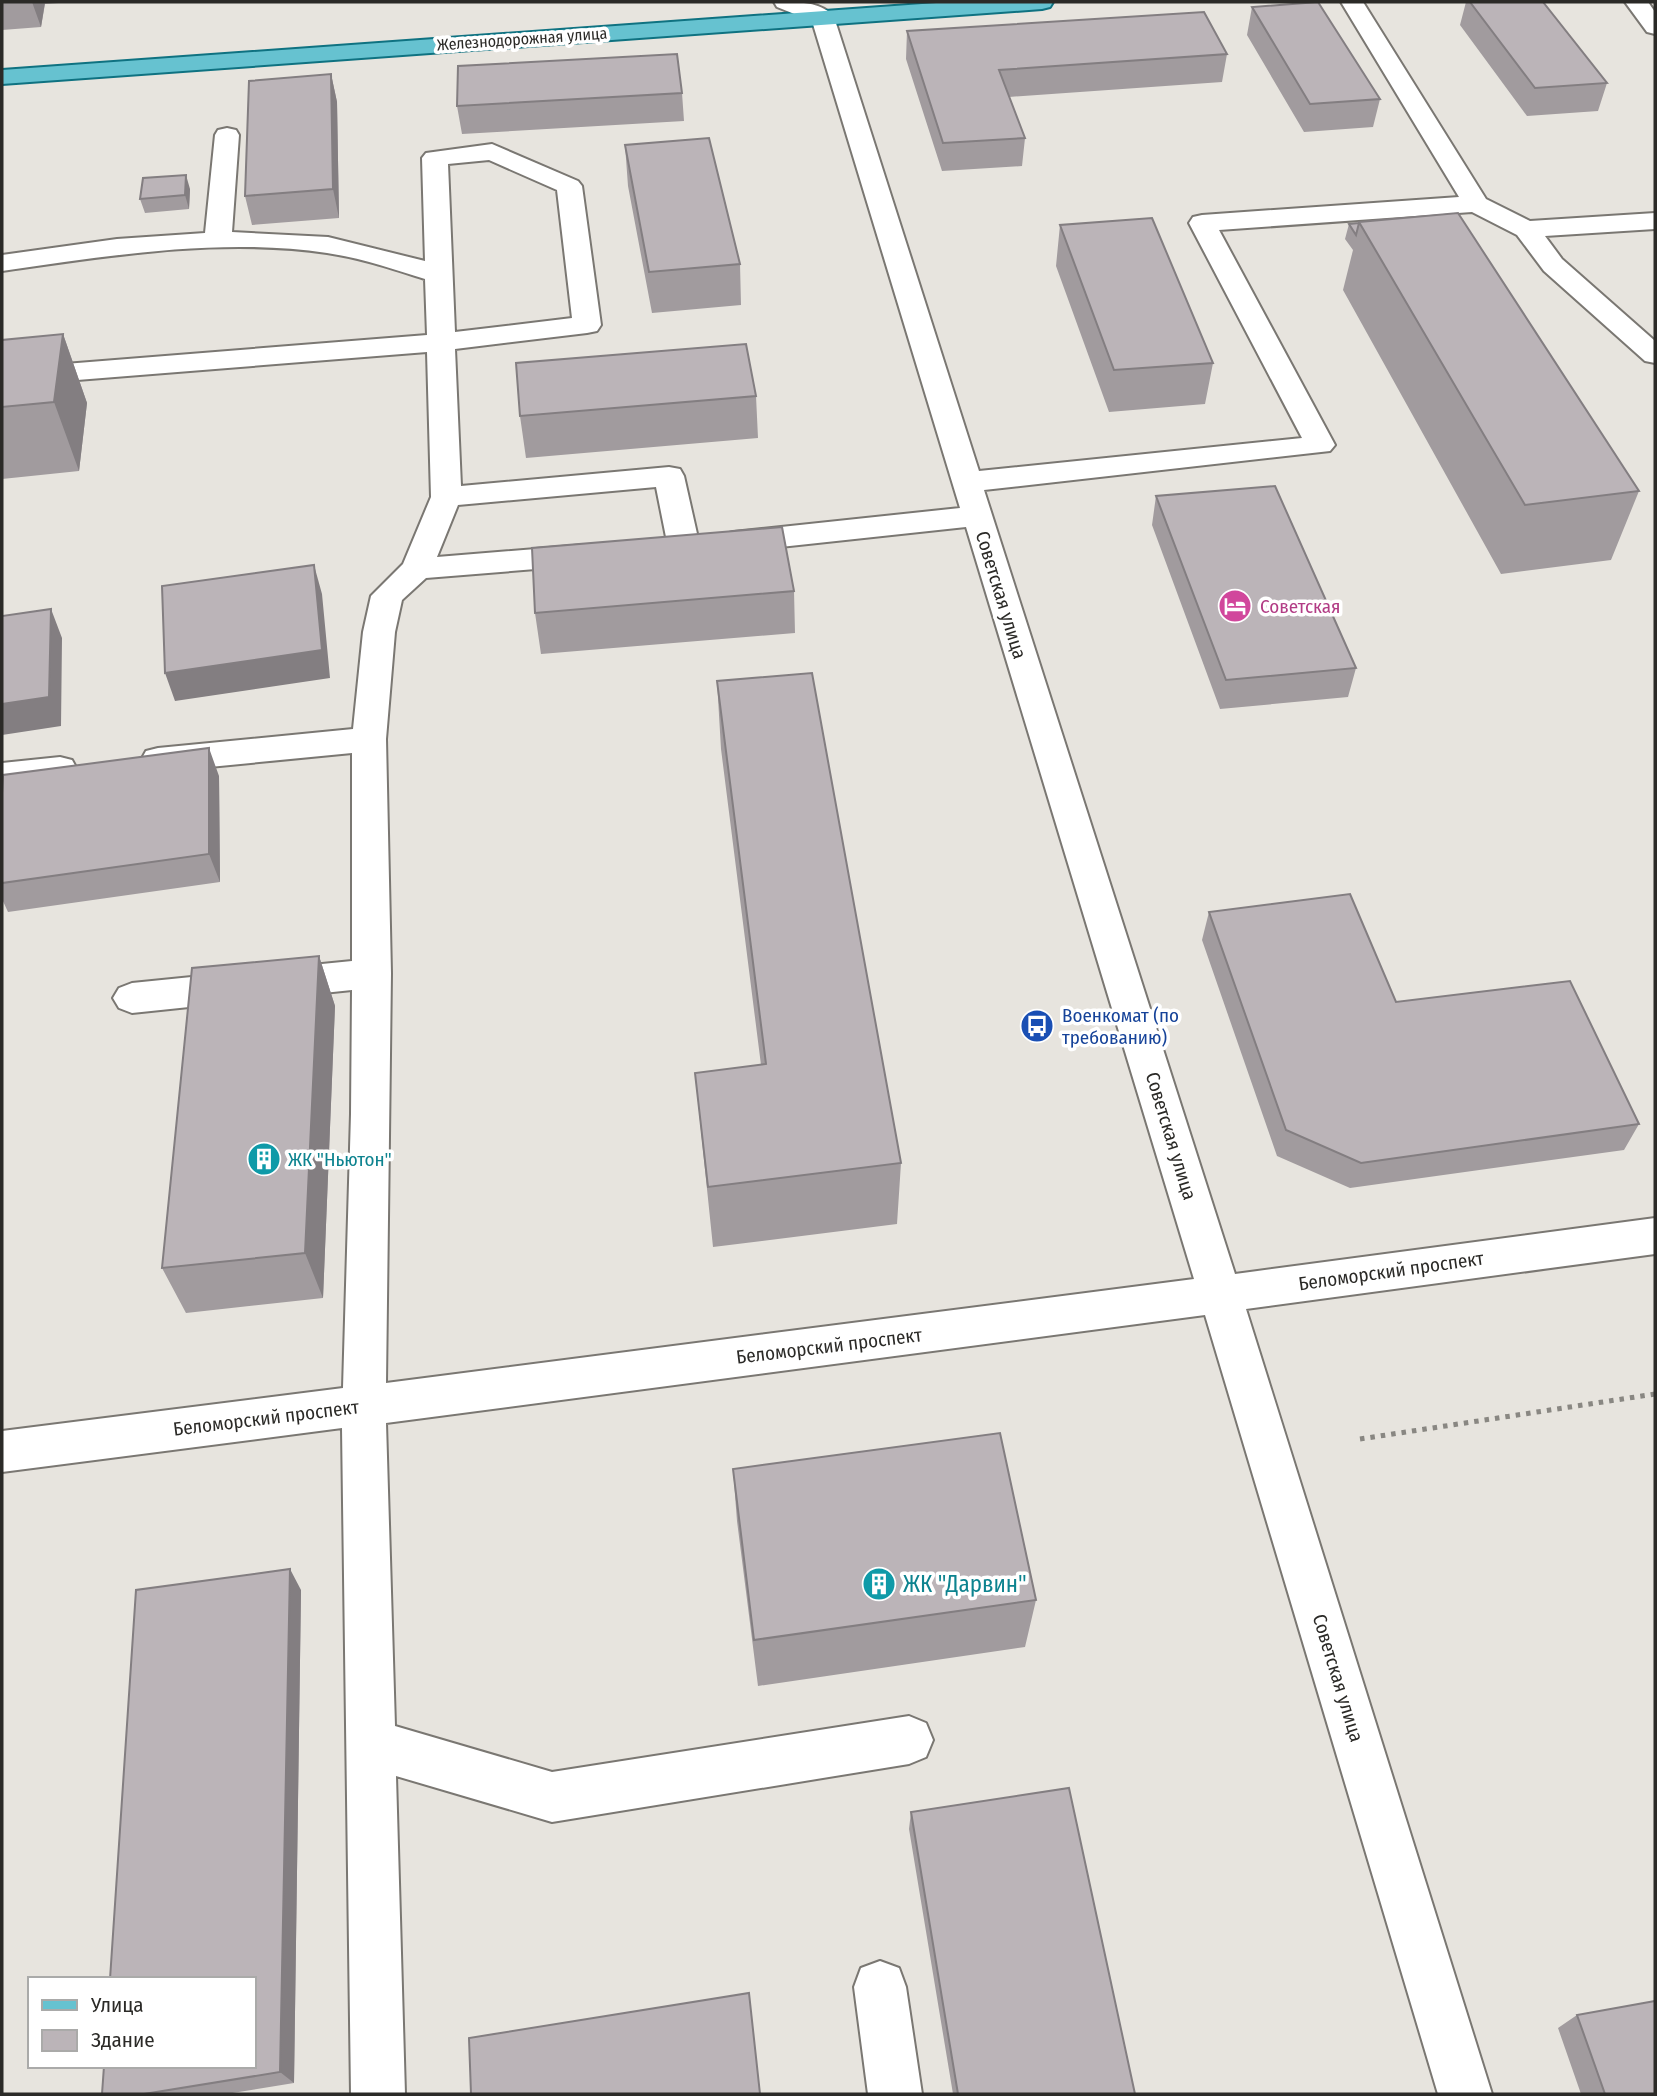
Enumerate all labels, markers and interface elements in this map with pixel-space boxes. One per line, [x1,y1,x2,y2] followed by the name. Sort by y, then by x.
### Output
[436,24,608,54] street label: Железнодорожная улица
[971,528,1031,662] street label: Советская улица
[1216,587,1254,625] hotel icon: Советская
[1260,595,1340,618] place label: Советская
[1062,1004,1179,1049] place label: Военкомат (по требованию)
[1018,1007,1056,1045] bus stop icon: Военкомат (по требованию)
[1141,1069,1201,1203] street label: Советская улица
[245,1140,283,1178] building icon: ЖК "Ньютон"
[288,1148,392,1171] place label: ЖК "Ньютон"
[1297,1247,1485,1295] street label: Беломорский проспект
[735,1323,923,1369] street label: Беломорский проспект
[172,1395,360,1441] street label: Беломорский проспект
[860,1565,898,1603] building icon: ЖК "Дарвин"
[903,1570,1027,1598] place label: ЖК "Дарвин"
[1308,1611,1368,1745] street label: Советская улица
[28,1977,256,2068] legend
[90,1992,144,2018] text: Улица
[91,2027,155,2053] text: Здание

